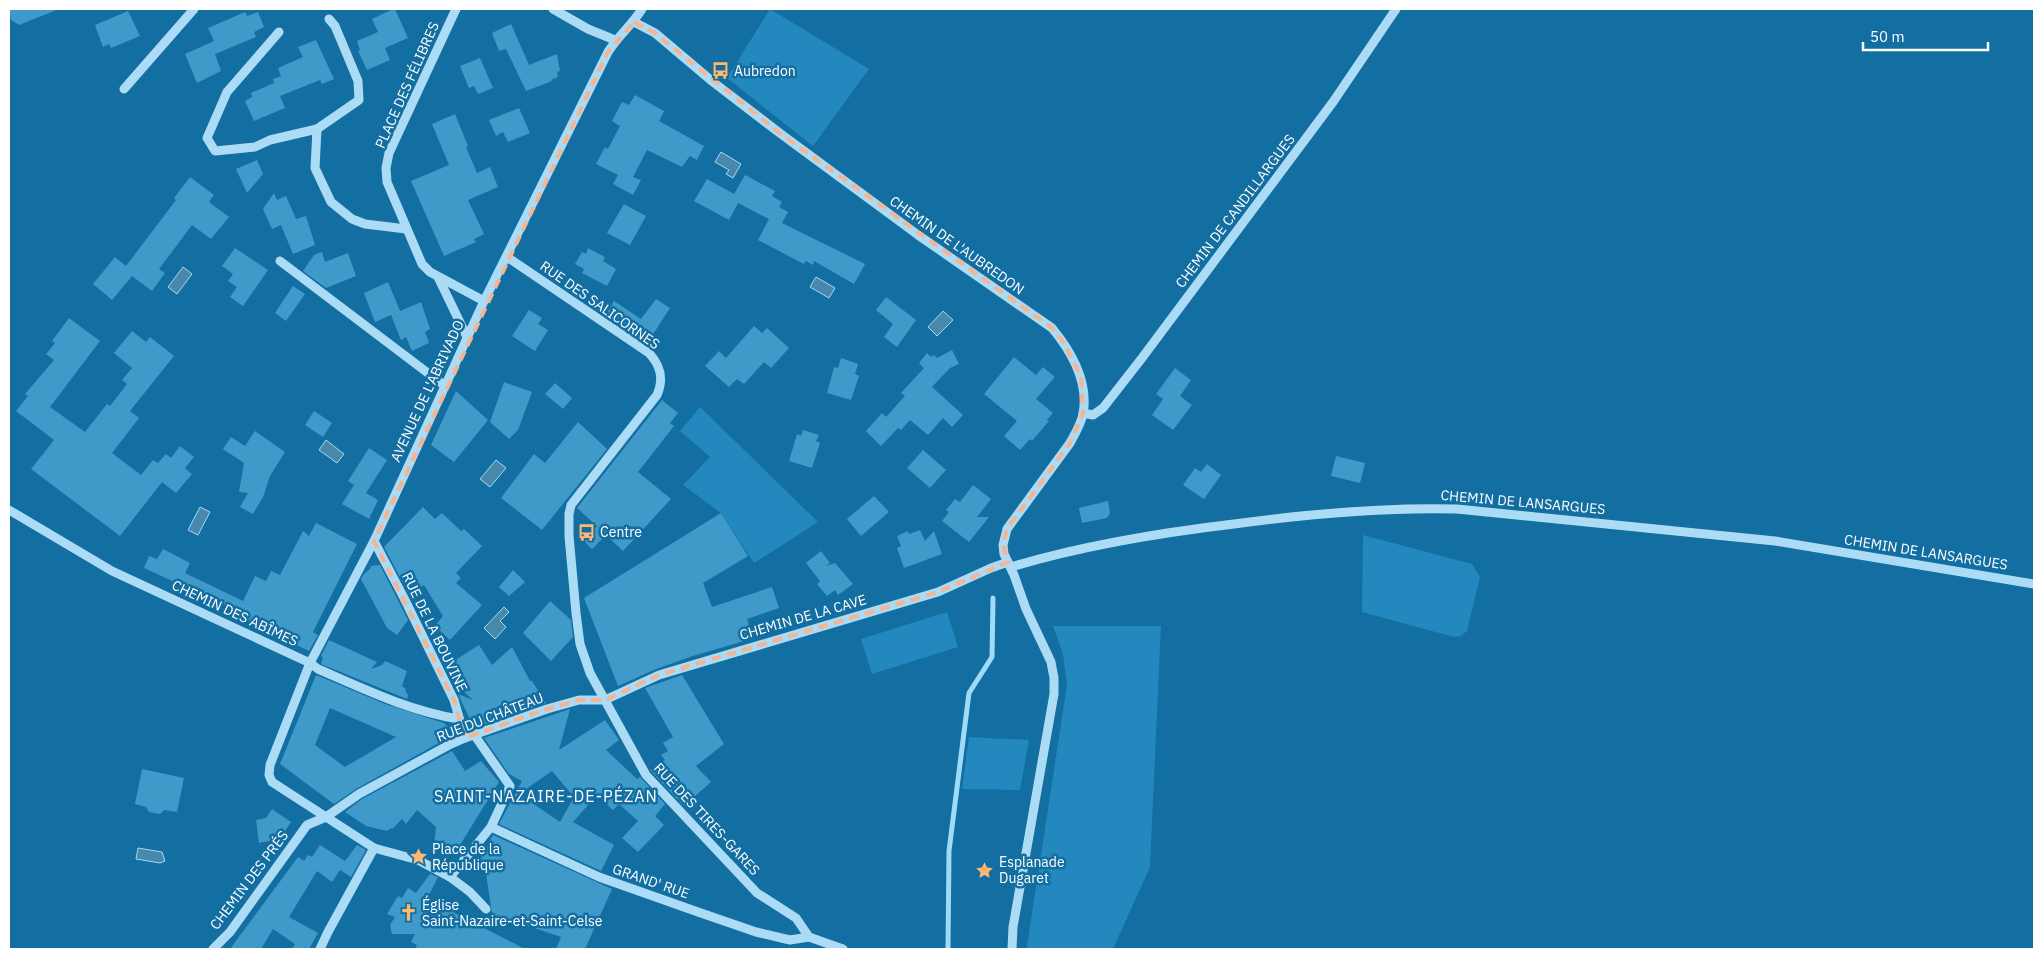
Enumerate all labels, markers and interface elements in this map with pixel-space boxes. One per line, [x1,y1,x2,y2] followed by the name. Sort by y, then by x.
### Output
[370,18,443,151] street label: PLACE DES FÉLIBRES
[1863,20,1988,52] scale bar
[1870,27,1905,46] text: 50 m
[710,61,730,81] bus stop icon: Aubredon
[734,62,796,80] place label: Aubredon
[1171,131,1299,291] street label: CHEMIN DE CANDILLARGUES
[886,192,1028,298] street label: CHEMIN DE L'AUBREDON
[537,257,663,353] street label: RUE DES SALICORNES
[386,317,468,465] street label: AVENUE DE L'ABRIVADO
[1440,486,1606,518] street label: CHEMIN DE LANSARGUES
[576,522,596,542] bus stop icon: Centre
[600,523,642,541] place label: Centre
[1843,530,2009,574] street label: CHEMIN DE LANSARGUES
[398,569,472,695] street label: RUE DE LA BOUVINE
[169,576,301,650] street label: CHEMIN DES ABÎMES
[737,590,869,644] street label: CHEMIN DE LA CAVE
[434,688,546,746] street label: RUE DU CHÂTEAU
[650,759,764,879] street label: RUE DES TIRES-GARES
[434,785,658,806] district label: SAINT-NAZAIRE-DE-PÉZAN
[205,826,292,933] street label: CHEMIN DES PRÉS
[432,840,504,874] place label: Place de la République
[408,847,428,867] place icon: Place de la République
[999,853,1065,887] place label: Esplanade Dugaret
[610,859,692,903] street label: GRAND' RUE
[975,860,995,880] place icon: Esplanade Dugaret
[422,895,603,930] place label: Église Saint-Nazaire-et-Saint-Celse
[398,903,418,923] church icon: Église Saint-Nazaire-et-Saint-Celse

